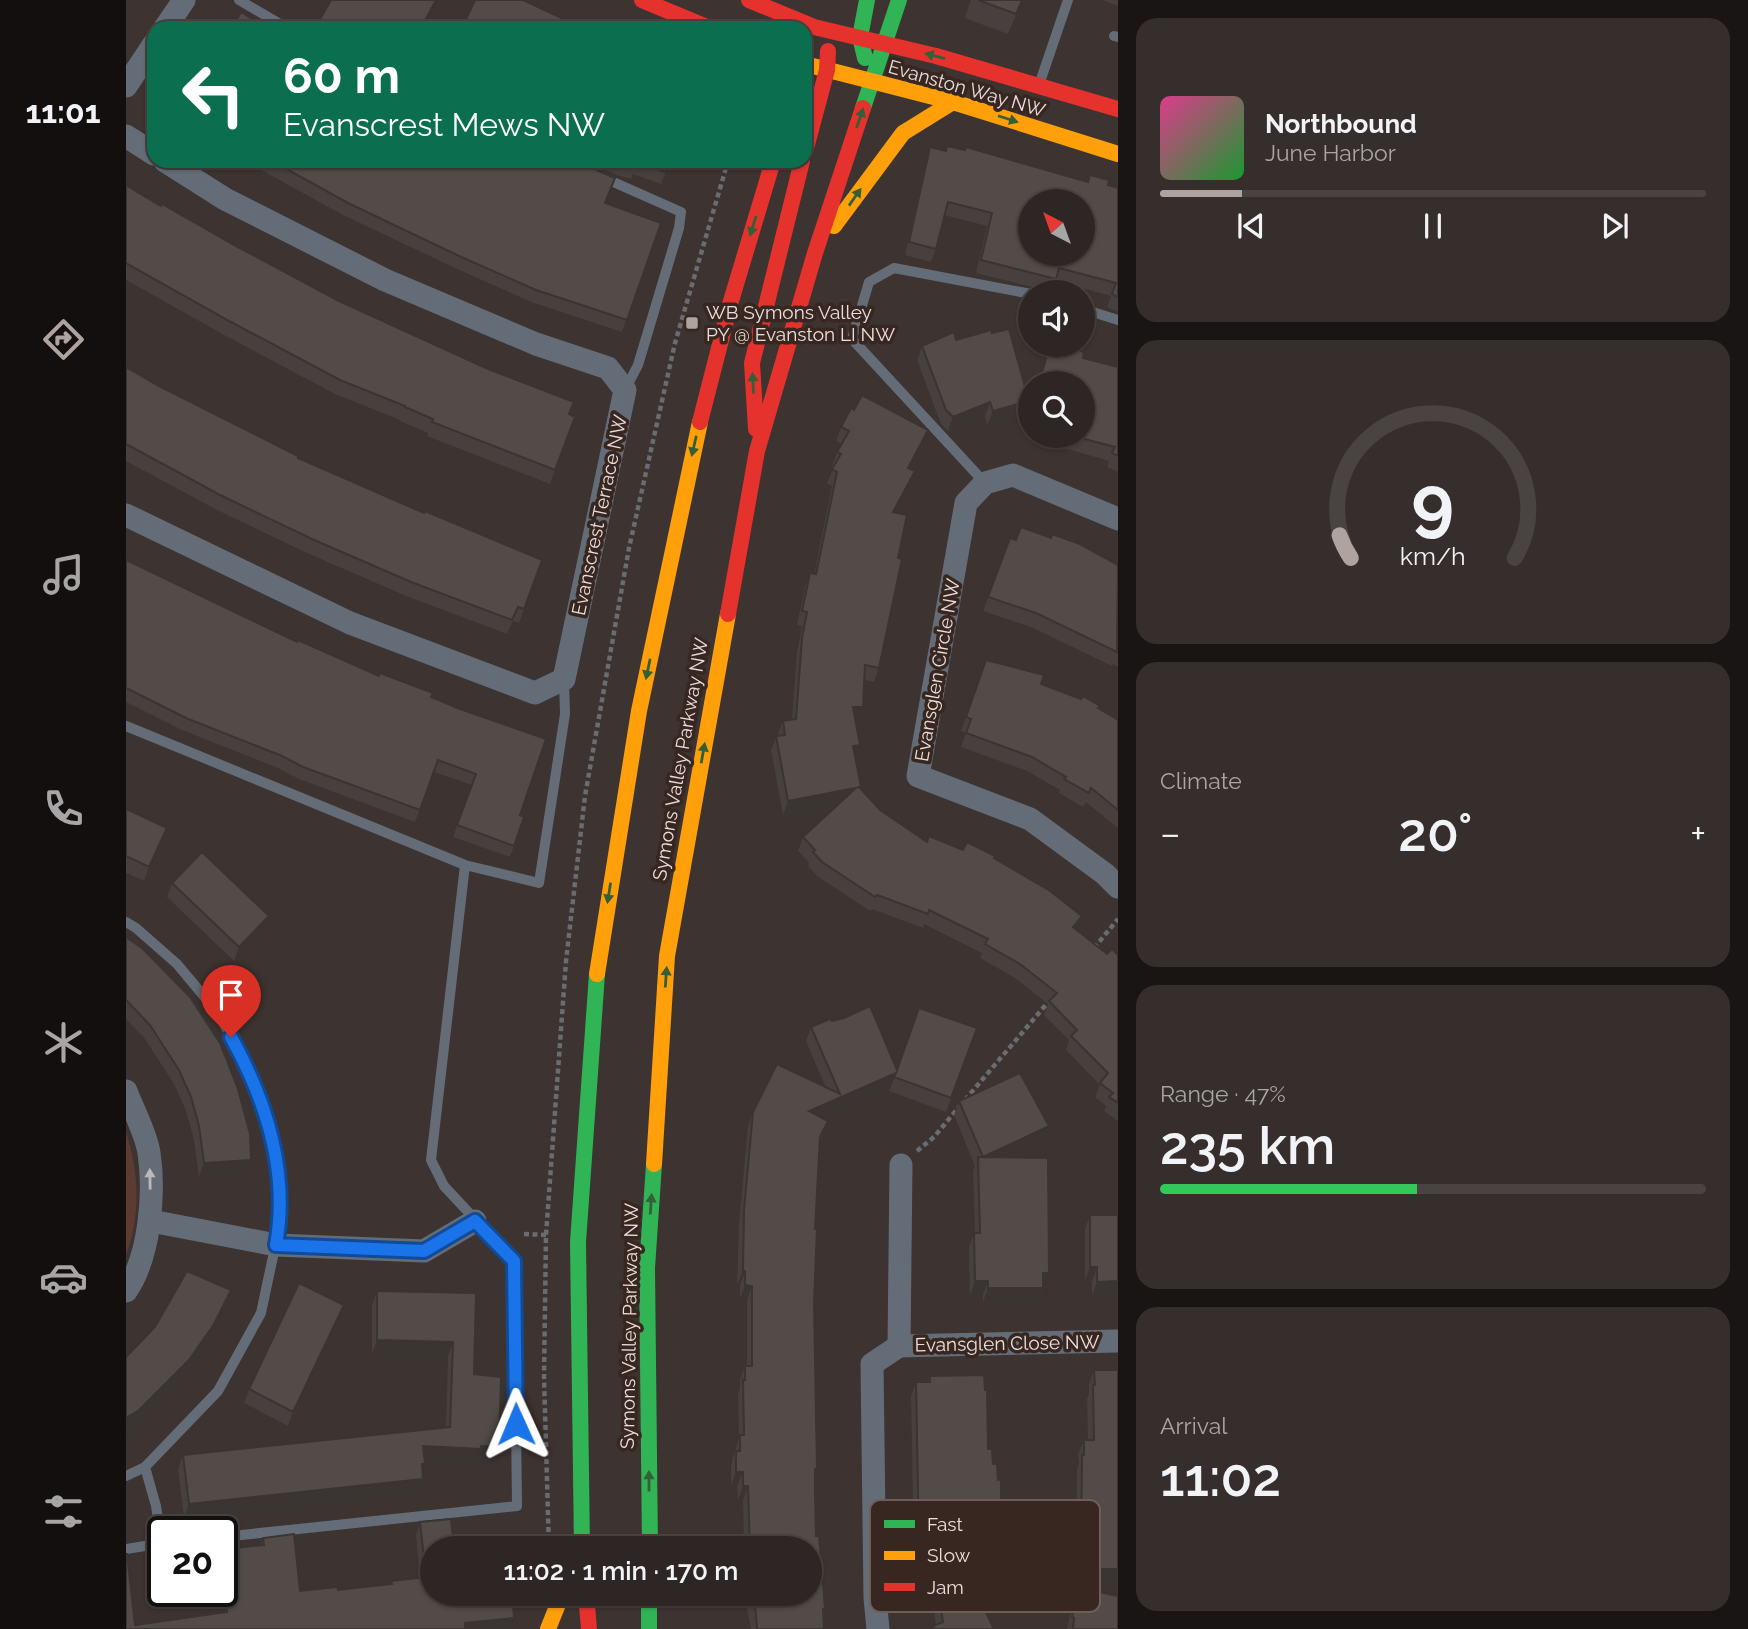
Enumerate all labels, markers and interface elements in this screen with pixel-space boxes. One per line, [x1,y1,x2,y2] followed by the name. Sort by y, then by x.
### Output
[283,47,400,104] text: 60 m
[168,49,259,140] icon: left
[924,50,946,61] one-way arrow
[886,55,1048,121] street label: Evanston Way NW
[26,93,100,130] text: 11:01
[283,106,605,143] text: Evanscrest Mews NW
[855,107,866,128] one-way arrow
[1265,109,1417,139] text: Northbound
[998,115,1019,125] one-way arrow
[1265,139,1396,166] text: June Harbor
[848,188,862,206] one-way arrow
[1018,189,1096,266] north arrow
[1018,189,1095,448] map controls
[1232,207,1270,245] icon: previous
[1414,207,1452,245] icon: pause
[1596,207,1634,245] icon: next
[748,216,758,237] one-way arrow
[1018,280,1095,357] button: sound
[706,301,895,345] place label: WB Symons Valley PY @ Evanston LI NW
[39,315,88,364] icon: directions
[684,315,700,331] marker: WB Symons Valley PY @ Evanston LI NW
[1018,371,1095,448] button: search
[748,372,759,394] one-way arrow
[567,413,631,617] street label: Evanscrest Terrace NW
[689,435,700,457] one-way arrow
[1412,461,1454,546] text: 9
[1400,541,1466,571] text: km/h
[39,550,88,599] icon: music
[910,577,964,763] street label: Evansglen Circle NW
[648,636,712,882] street label: Symons Valley Parkway NW
[642,658,653,680] one-way arrow
[698,742,709,764] one-way arrow
[1160,767,1242,794] text: Climate
[39,784,88,833] icon: phone
[1398,802,1472,863] text: 20°
[1160,811,1180,856] text: −
[1690,811,1706,856] text: +
[603,882,614,904] one-way arrow
[201,965,261,1037] pin
[660,966,671,988] one-way arrow
[212,976,250,1014] icon: arrive
[39,1018,88,1067] icon: climate
[1160,1080,1286,1107] text: Range · 47%
[1160,1115,1335,1176] text: 235 km
[144,1167,156,1189] one-way arrow
[646,1193,657,1215] one-way arrow
[616,1203,642,1449] street label: Symons Valley Parkway NW
[39,1253,88,1302] icon: car
[914,1330,1100,1356] street label: Evansglen Close NW
[479,1387,553,1461] position arrow
[1160,1412,1227,1439] text: Arrival
[1160,1447,1281,1508] text: 11:02
[643,1469,655,1491] one-way arrow
[39,1487,88,1536] icon: filters
[870,1500,1100,1612] legend
[927,1513,963,1535] text: Fast
[147,1516,238,1607] speed limit sign: 20
[927,1544,971,1566] text: Slow
[504,1556,738,1586] text: 11:02 · 1 min · 170 m
[927,1576,964,1598] text: Jam

